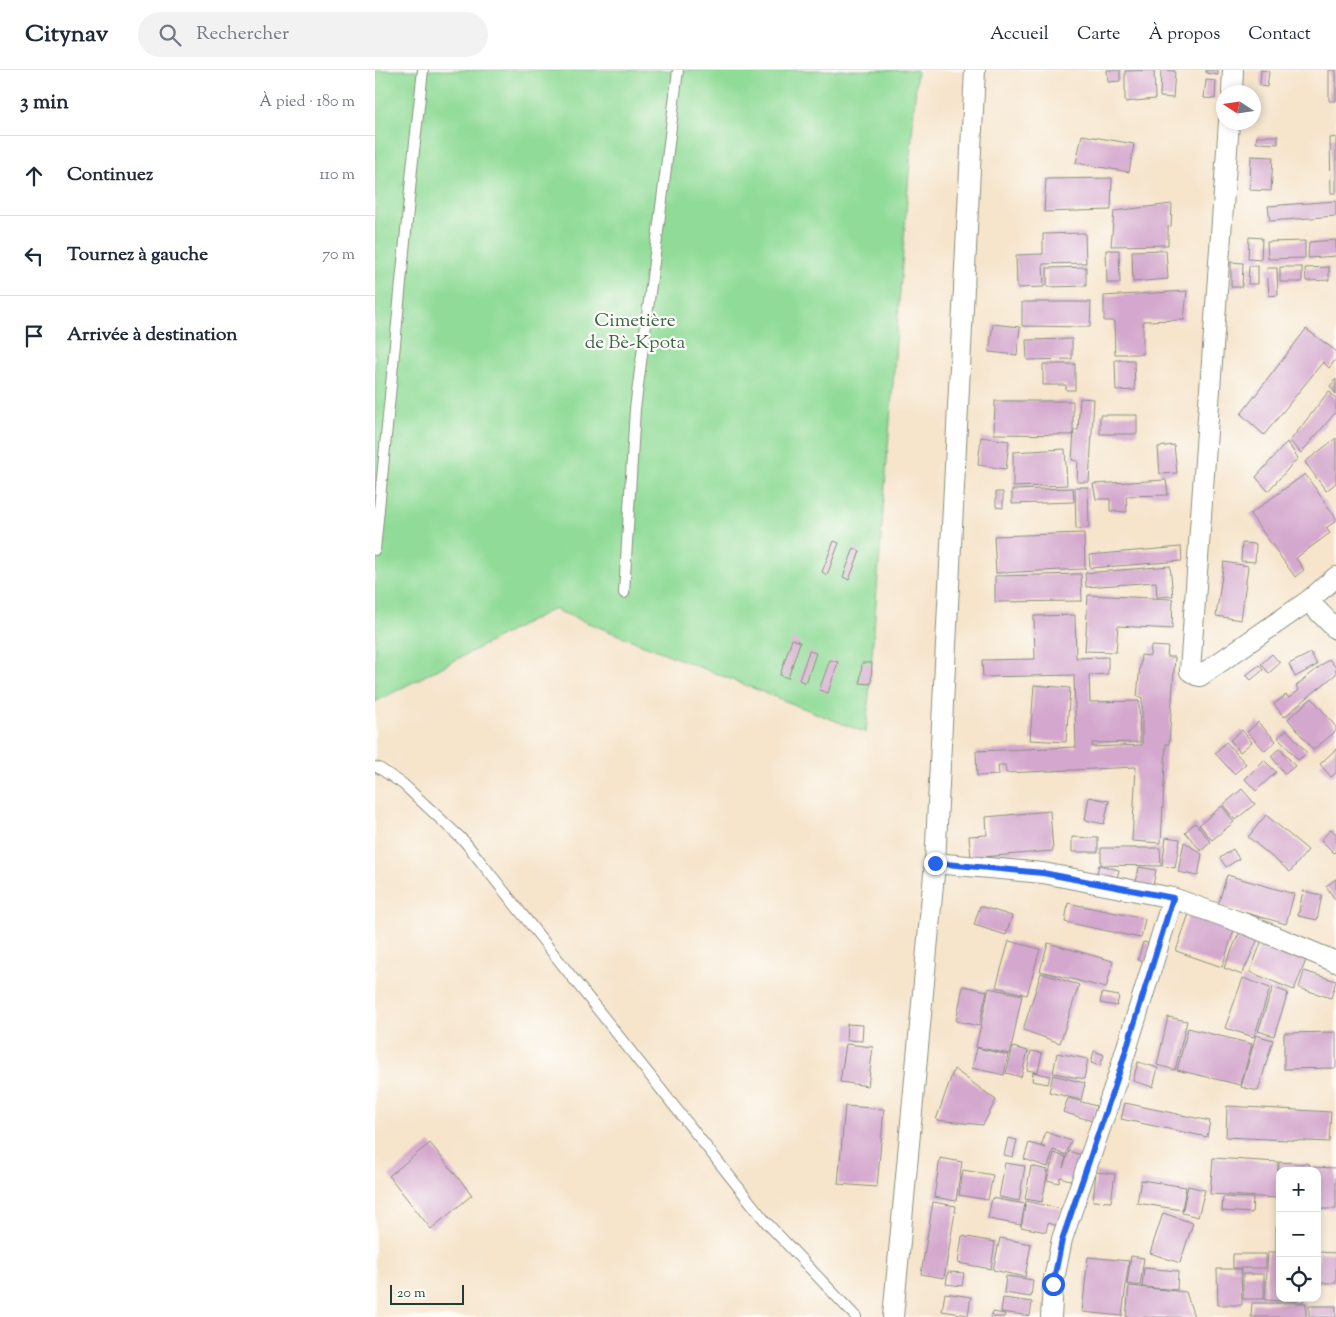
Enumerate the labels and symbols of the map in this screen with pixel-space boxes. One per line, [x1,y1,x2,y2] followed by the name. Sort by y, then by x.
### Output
[1216,85,1261,130] north arrow
[585,308,685,357] park label: Cimetière de Bè-Kpota
[924,852,947,875] route end
[1042,1273,1065,1296] route start
[390,1282,464,1305] scale bar

